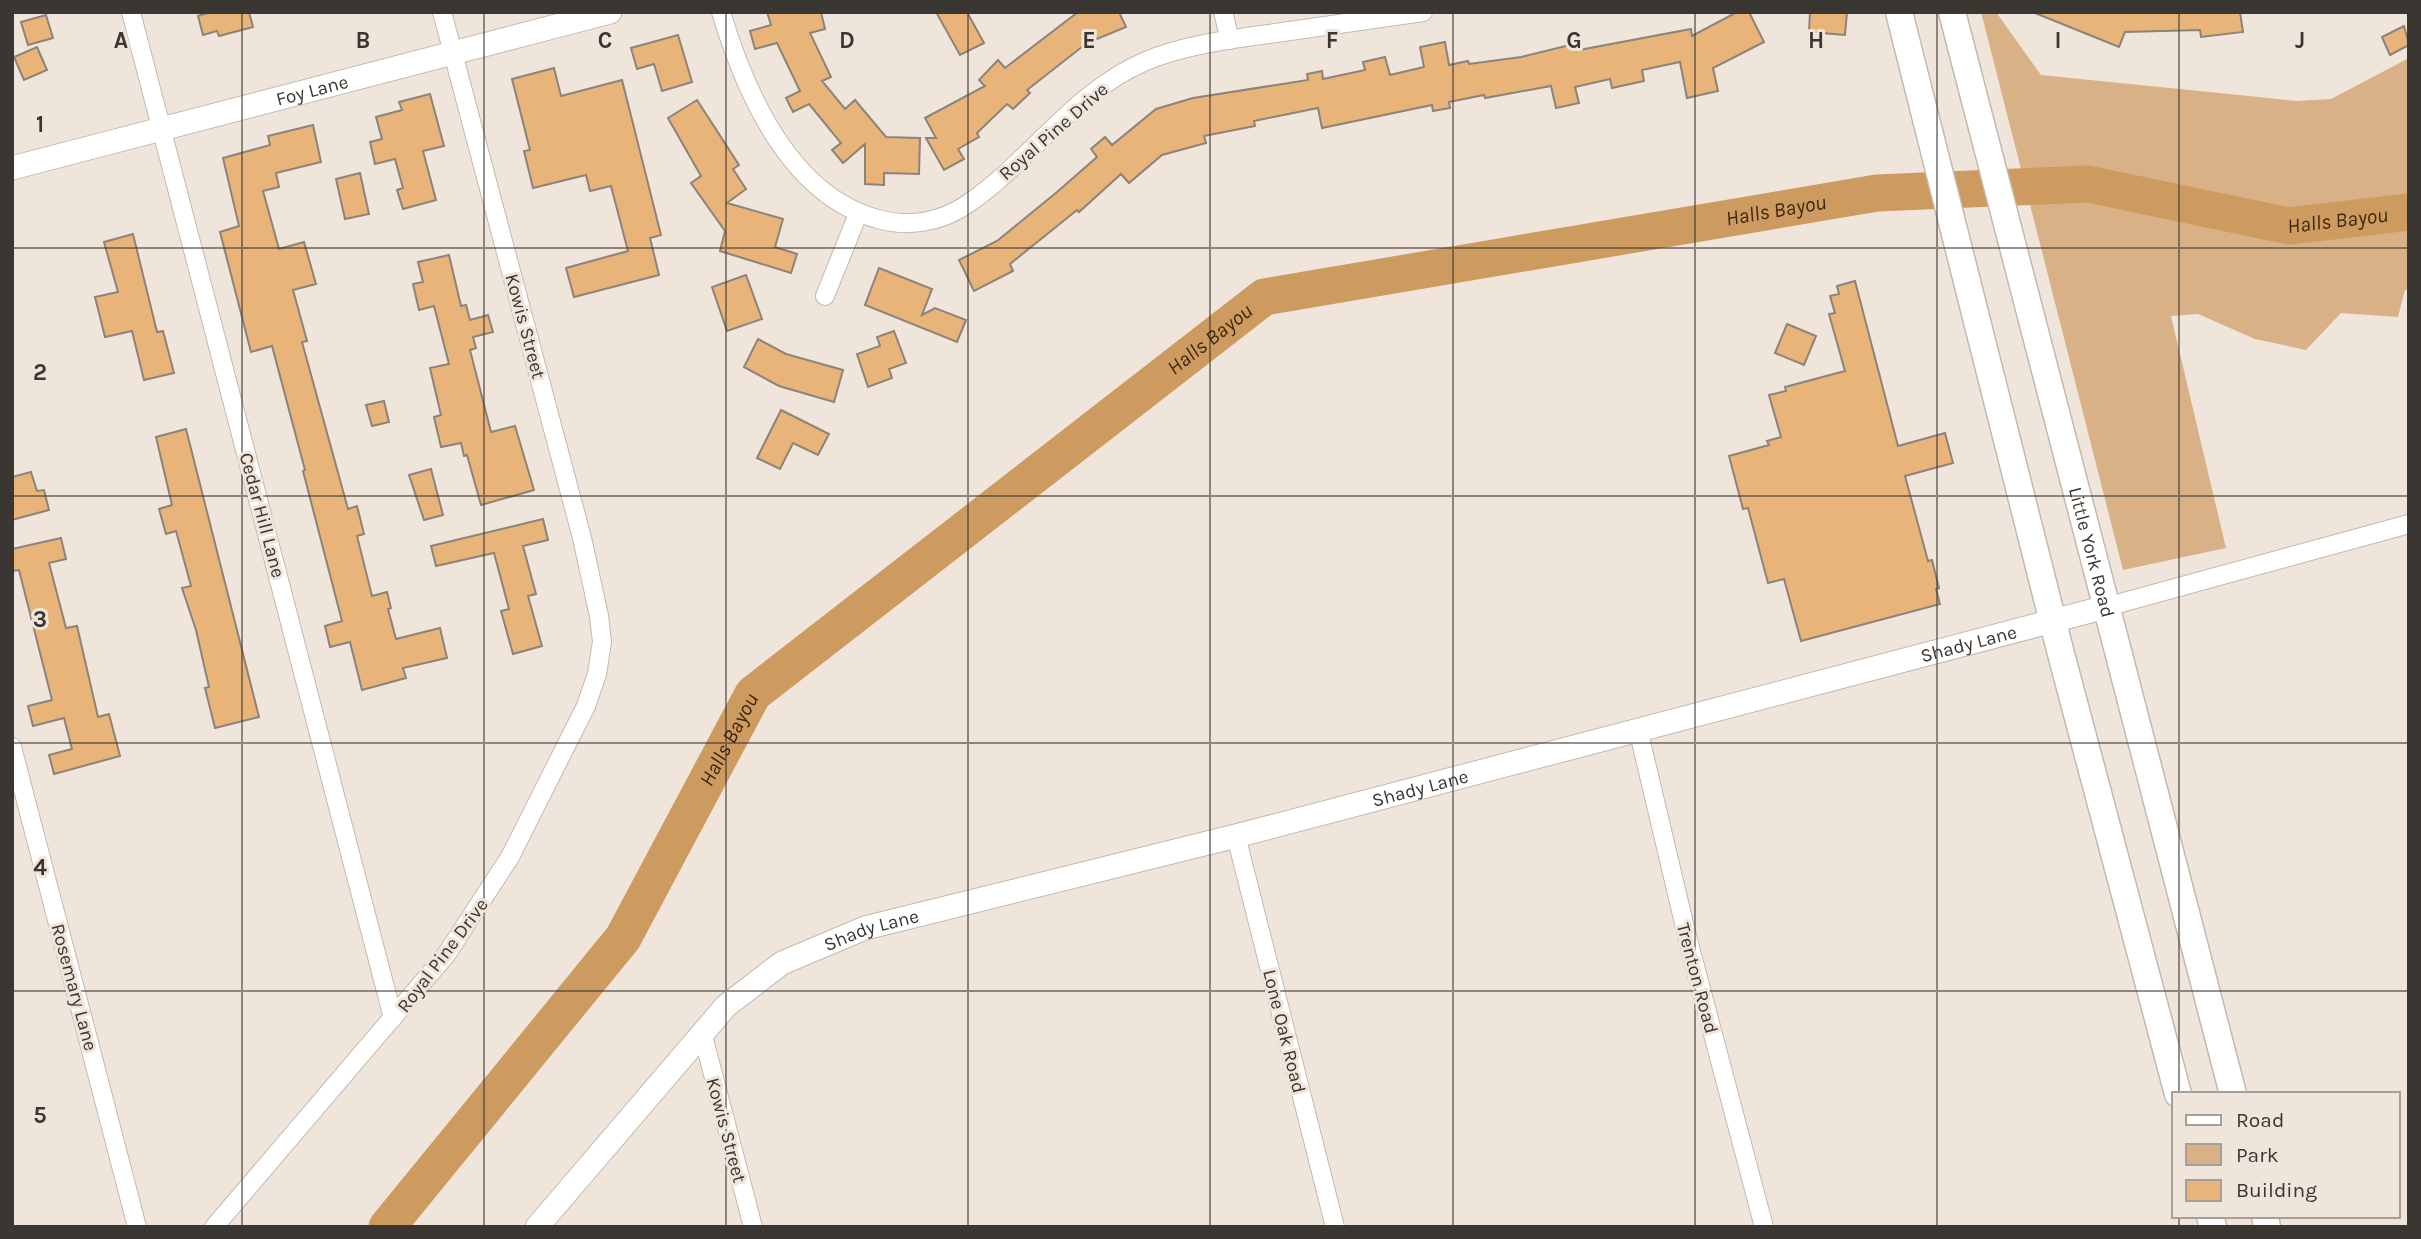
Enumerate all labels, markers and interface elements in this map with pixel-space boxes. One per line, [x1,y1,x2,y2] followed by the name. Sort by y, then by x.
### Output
[114,27,128,54] text: A
[356,27,370,54] text: B
[598,27,612,54] text: C
[839,27,855,54] text: D
[1082,27,1096,54] text: E
[1326,27,1338,54] text: F
[1566,27,1582,54] text: G
[1808,27,1824,54] text: H
[2054,27,2062,54] text: I
[2295,27,2305,54] text: J
[274,71,351,111] street label: Foy Lane
[995,78,1113,185] street label: Royal Pine Drive
[36,111,44,138] text: 1
[1724,190,1828,230] water label: Halls Bayou
[2286,203,2390,238] water label: Halls Bayou
[500,271,550,381] street label: Kowis Street
[1162,299,1257,380] water label: Halls Bayou
[33,359,47,386] text: 2
[235,450,289,580] street label: Cedar Hill Lane
[2064,485,2119,620] street label: Little York Road
[33,606,47,633] text: 3
[1918,621,2019,667] street label: Shady Lane
[694,689,763,790] water label: Halls Bayou
[1370,765,1471,812] street label: Shady Lane
[33,854,47,881] text: 4
[393,894,493,1017] street label: Royal Pine Drive
[821,905,921,956] street label: Shady Lane
[46,921,102,1053] street label: Rosemary Lane
[1672,921,1722,1036] street label: Trenton Road
[1258,967,1310,1095] street label: Lone Oak Road
[701,1075,751,1185] street label: Kowis Street
[2172,1092,2400,1218] legend
[33,1102,47,1129] text: 5
[2236,1108,2284,1132] text: Road
[2236,1143,2279,1167] text: Park
[2236,1178,2317,1202] text: Building

